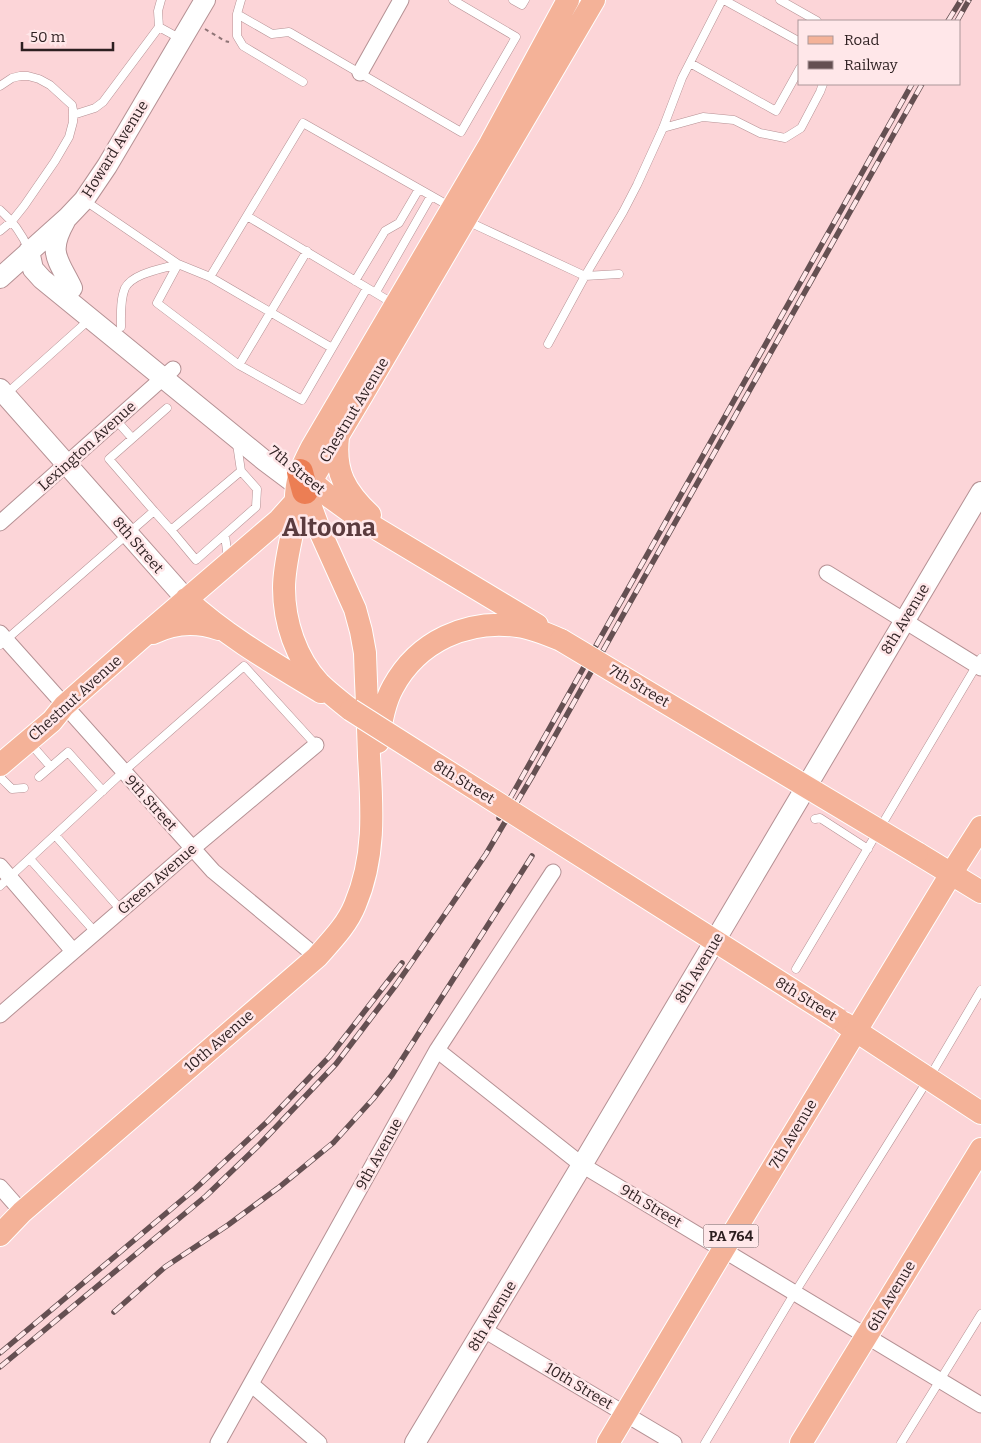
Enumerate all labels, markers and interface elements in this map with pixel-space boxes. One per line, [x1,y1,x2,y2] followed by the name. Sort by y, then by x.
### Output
[22,20,114,52] scale bar
[798,20,961,85] legend
[30,28,66,46] text: 50 m
[844,31,879,49] text: Road
[844,56,898,74] text: Railway
[78,97,152,201] street label: Howard Avenue
[316,354,392,466] street label: Chestnut Avenue
[34,397,140,495] street label: Lexington Avenue
[265,442,329,499] street label: 7th Street
[109,513,168,577] street label: 8th Street
[282,513,376,543] district label: Altoona
[877,580,933,658] street label: 8th Avenue
[25,651,125,745] street label: Chestnut Avenue
[605,661,673,711] street label: 7th Street
[430,756,498,808] street label: 8th Street
[121,771,181,835] street label: 9th Street
[114,840,200,918] street label: Green Avenue
[671,929,727,1007] street label: 8th Avenue
[772,973,840,1025] street label: 8th Street
[181,1006,257,1076] street label: 10th Avenue
[765,1096,821,1172] street label: 7th Avenue
[352,1115,406,1193] street label: 9th Avenue
[617,1181,686,1232] street label: 9th Street
[704,1224,758,1248] road number: PA 764
[863,1257,919,1335] street label: 6th Avenue
[464,1277,520,1355] street label: 8th Avenue
[542,1359,617,1413] street label: 10th Street

